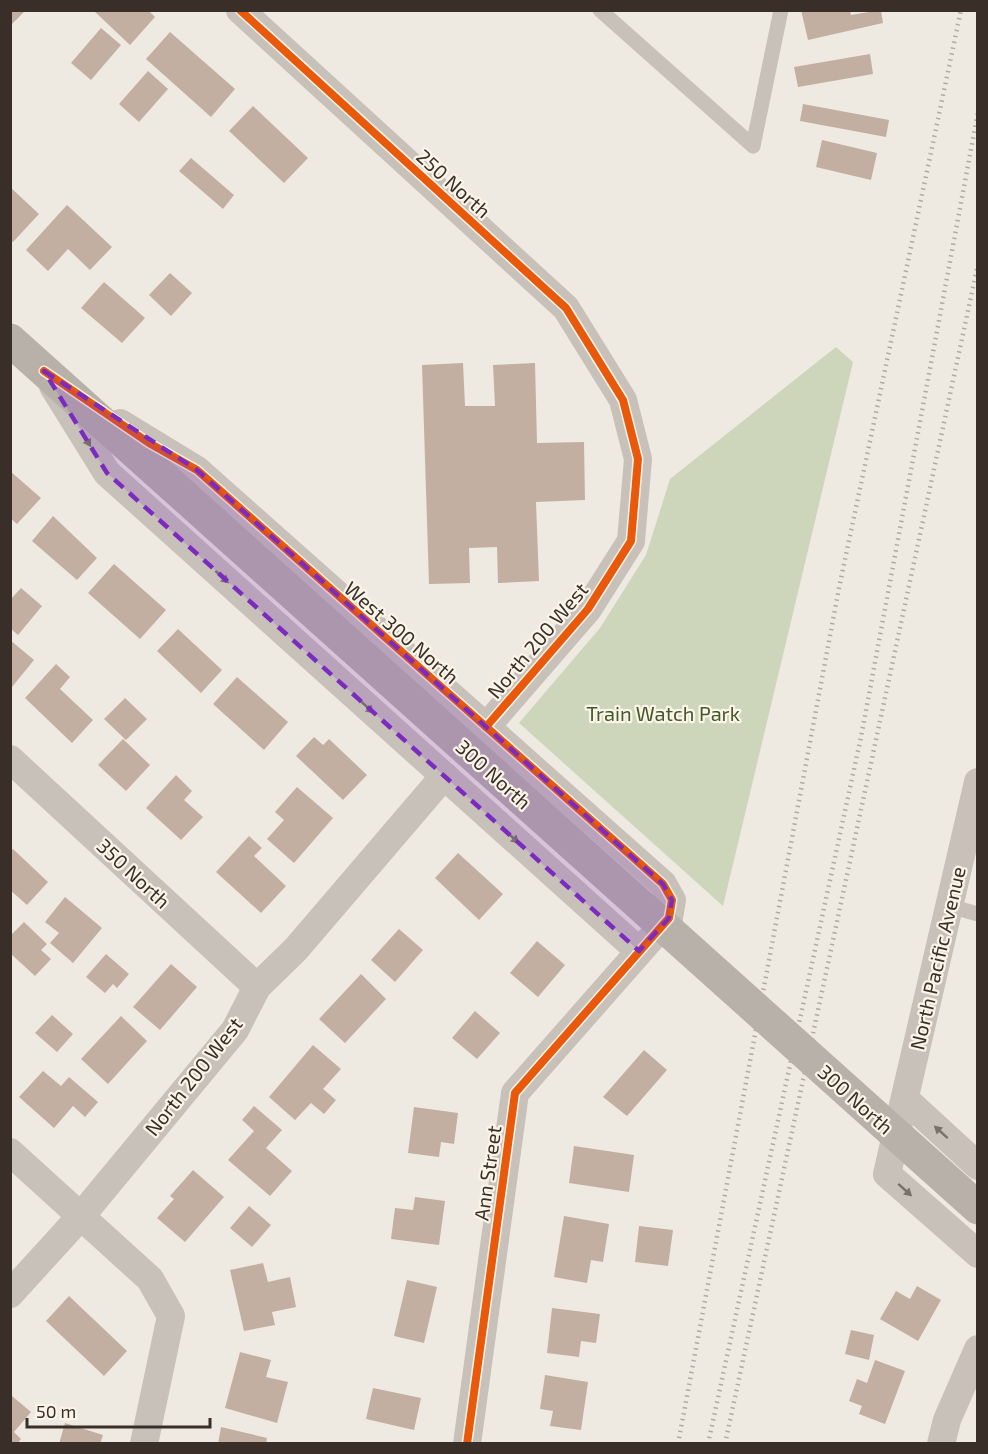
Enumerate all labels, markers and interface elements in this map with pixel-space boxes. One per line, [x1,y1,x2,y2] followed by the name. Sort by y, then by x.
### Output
[412,144,496,222] street label: 250 North
[80,431,91,447] one-way arrow
[214,570,229,583] one-way arrow
[340,576,464,688] street label: West 300 North
[482,577,593,703] street label: North 200 West
[359,700,374,713] one-way arrow
[586,701,740,725] park label: Train Watch Park
[452,734,536,814] street label: 300 North
[504,830,519,843] one-way arrow
[93,833,175,913] street label: 350 North
[904,864,970,1052] street label: North Pacific Avenue
[139,1012,247,1140] street label: North 200 West
[814,1059,898,1139] street label: 300 North
[468,1124,506,1222] street label: Ann Street
[934,1126,949,1139] one-way arrow
[897,1183,912,1196] one-way arrow
[27,1391,210,1429] scale bar
[36,1400,76,1422] text: 50 m

